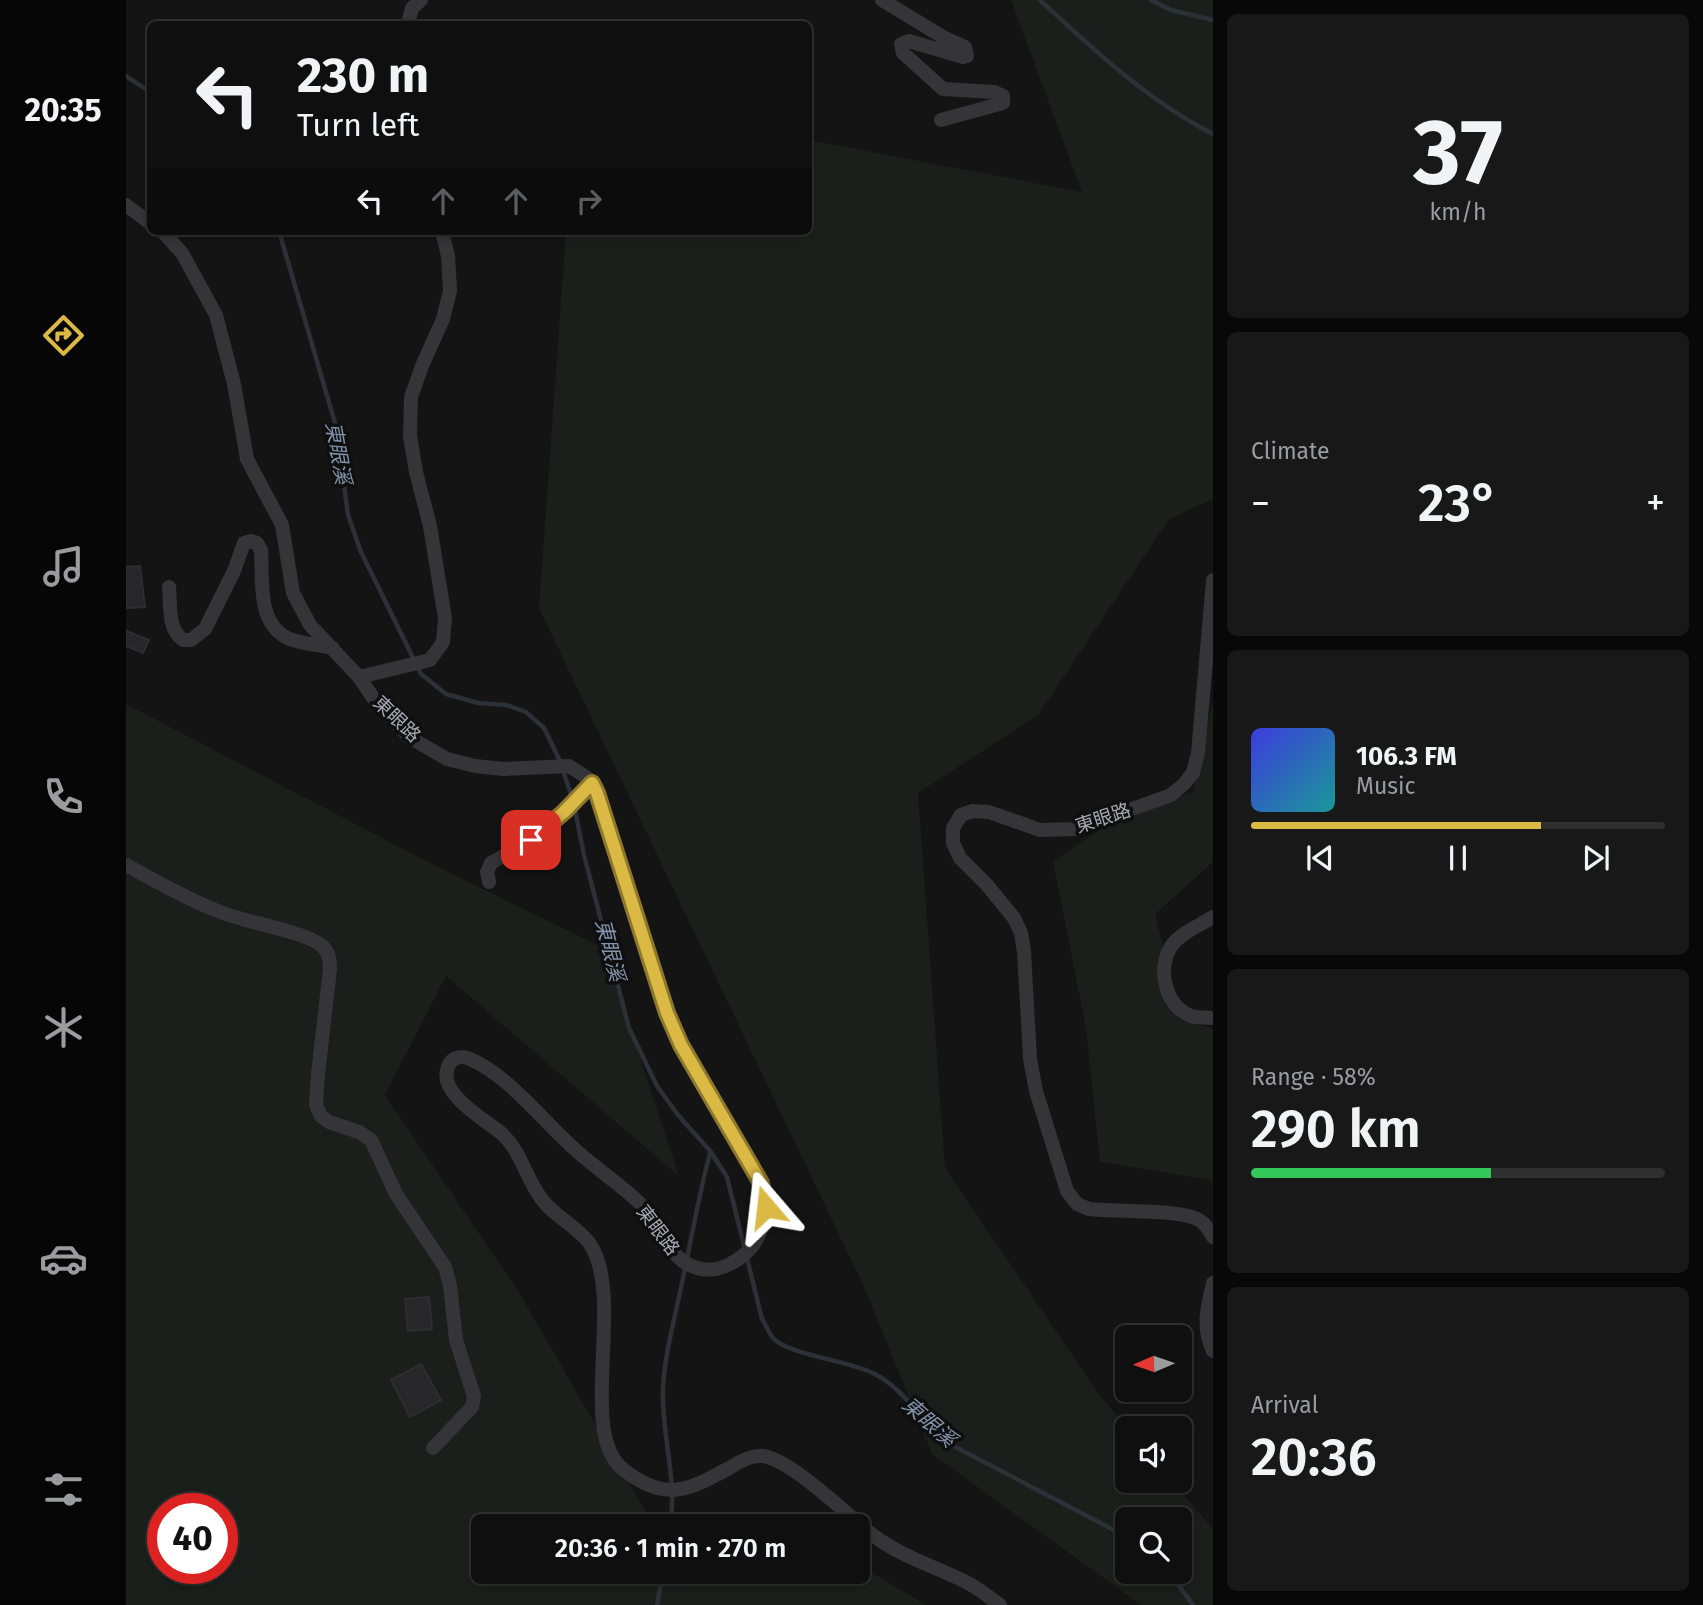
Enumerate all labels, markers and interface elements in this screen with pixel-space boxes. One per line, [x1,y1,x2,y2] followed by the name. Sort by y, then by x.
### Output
[297,46,429,105] text: 230 m
[182,49,273,140] icon: left
[24,91,102,129] text: 20:35
[1413,98,1503,207] text: 37
[297,106,419,144] text: Turn left
[351,182,389,220] icon: left
[424,182,462,220] icon: ahead
[497,182,535,220] icon: ahead
[570,182,608,220] icon: right
[1430,198,1486,226] text: km/h
[39,311,88,360] icon: directions
[320,420,357,489] water label: 東眼溪
[1251,437,1330,465] text: Climate
[1418,472,1498,535] text: 23°
[1251,480,1270,526] text: −
[1646,480,1665,526] text: +
[39,542,88,591] icon: music
[369,691,425,747] street label: 東眼路
[1356,741,1457,772] text: 106.3 FM
[39,772,88,821] icon: phone
[1356,772,1416,800] text: Music
[1072,798,1134,838] street label: 東眼路
[501,810,561,870] pin
[512,821,550,859] icon: arrive
[1301,839,1339,877] icon: previous
[1439,839,1477,877] icon: pause
[1577,839,1615,877] icon: next
[590,916,631,987] water label: 東眼溪
[39,1003,88,1052] icon: climate
[1251,1063,1376,1091] text: Range · 58%
[1251,1098,1421,1161] text: 290 km
[729,1170,803,1244] position arrow
[632,1200,684,1260] street label: 東眼路
[39,1234,88,1283] icon: car
[1115,1325,1192,1402] north arrow
[1115,1325,1192,1584] map controls
[1251,1391,1318,1419] text: Arrival
[897,1392,964,1454] water label: 東眼溪
[1115,1416,1192,1493] button: sound
[1251,1426,1377,1489] text: 20:36
[39,1465,88,1514] icon: filters
[147,1493,238,1584] speed limit sign: 40
[1115,1507,1192,1584] button: search
[555,1533,786,1564] text: 20:36 · 1 min · 270 m

